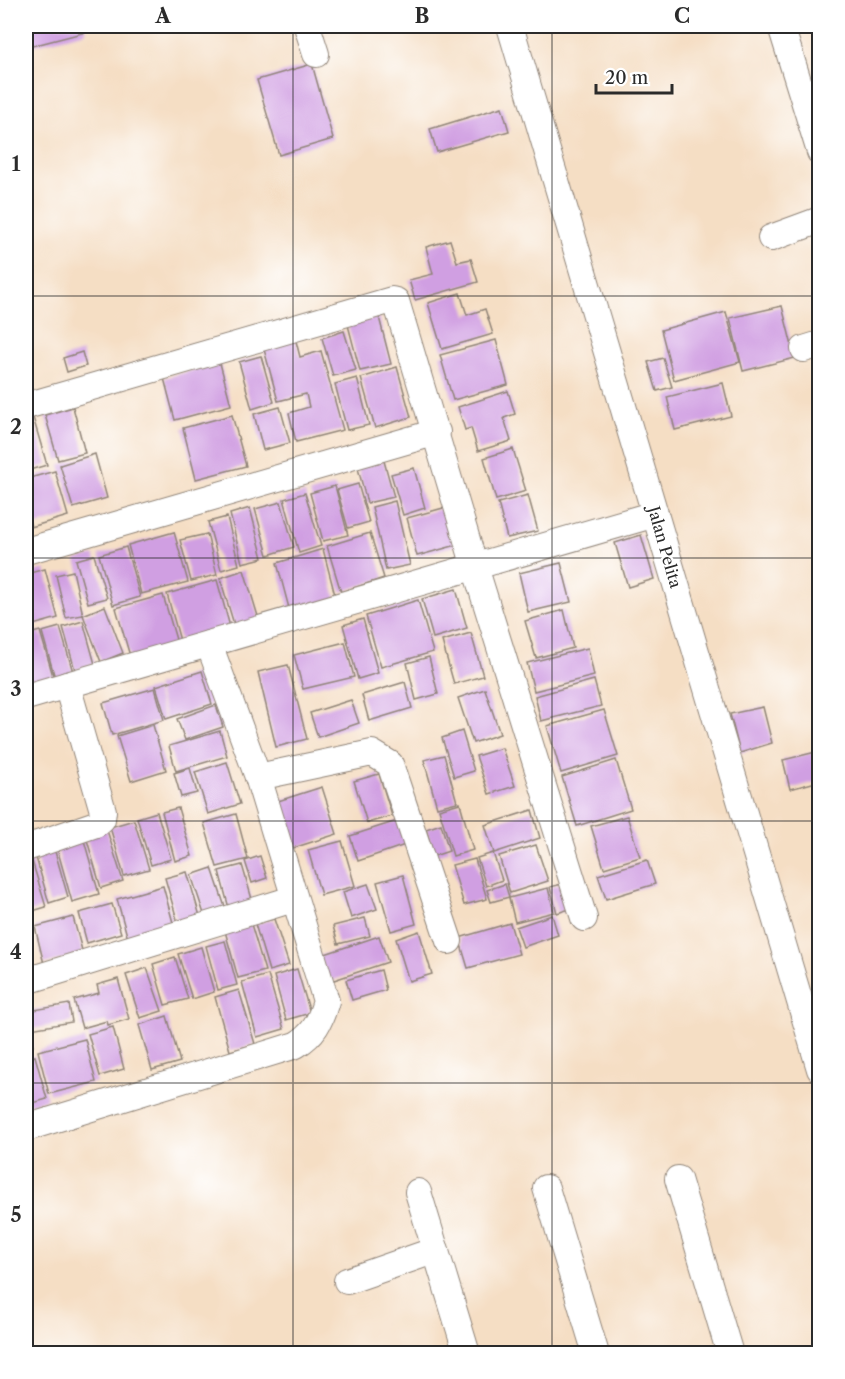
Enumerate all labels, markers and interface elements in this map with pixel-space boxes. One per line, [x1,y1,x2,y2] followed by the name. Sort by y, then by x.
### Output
[154,4,171,28] text: A
[415,4,430,28] text: B
[674,4,690,28] text: C
[596,57,672,95] scale bar
[605,67,649,89] text: 20 m
[12,152,21,176] text: 1
[10,415,22,439] text: 2
[643,501,686,591] street label: Jalan Pelita
[10,677,22,701] text: 3
[10,940,22,964] text: 4
[10,1203,22,1227] text: 5

